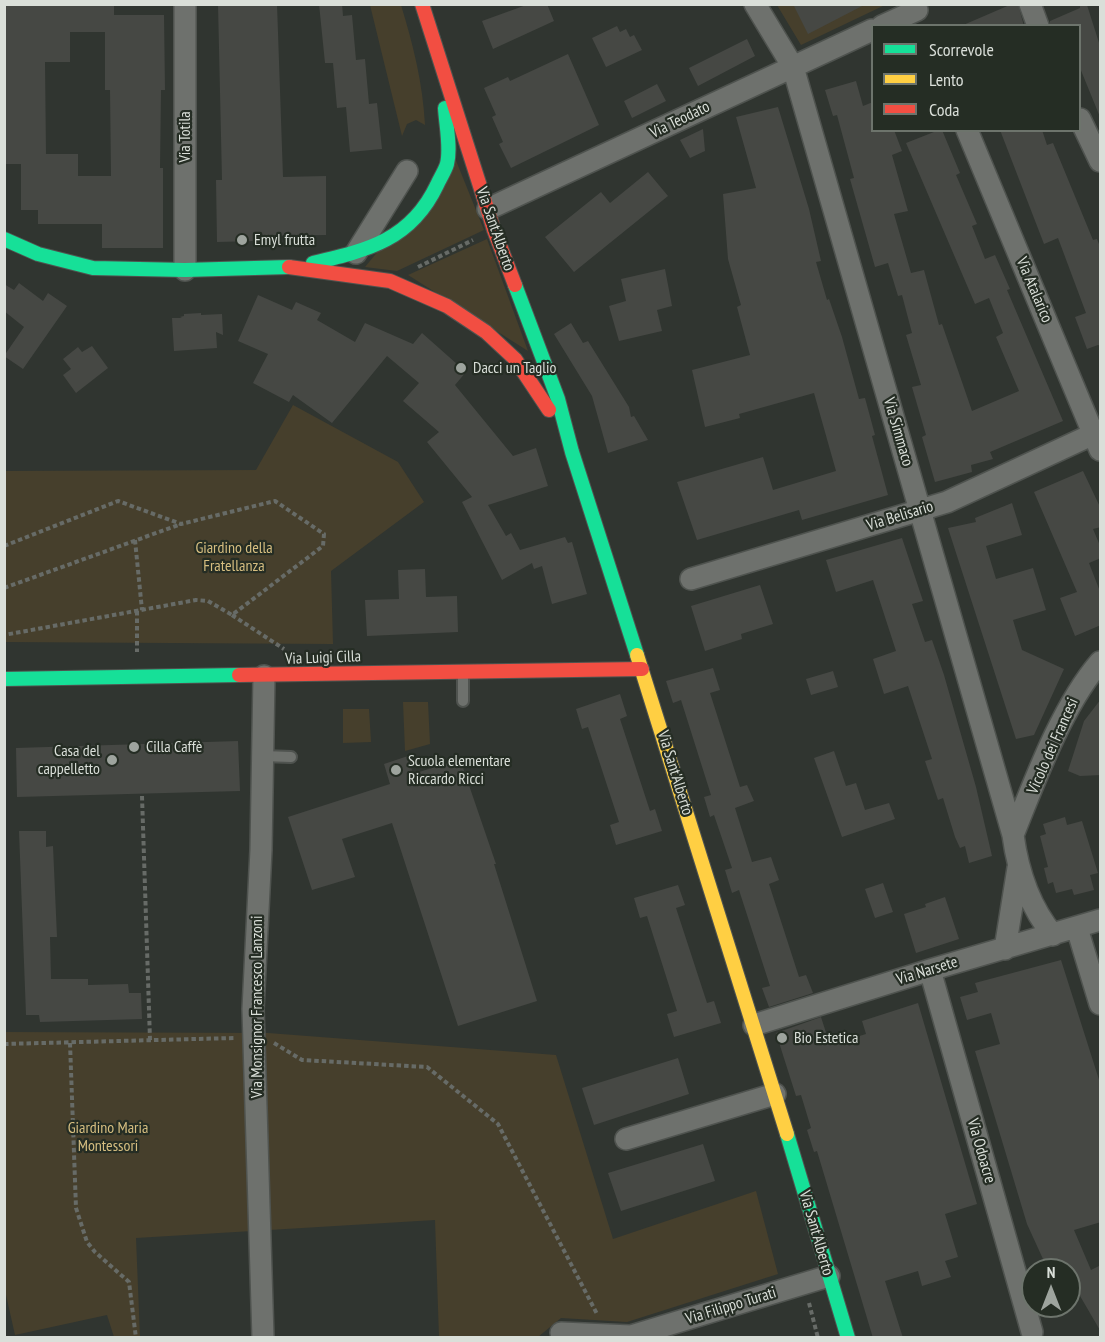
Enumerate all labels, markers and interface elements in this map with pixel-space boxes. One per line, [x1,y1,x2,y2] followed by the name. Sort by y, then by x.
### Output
[871,24,1081,132] legend
[929,38,994,61] text: Scorrevole
[929,68,964,91] text: Lento
[647,97,713,143] street label: Via Teodato
[929,98,960,121] text: Coda
[175,111,195,163] street label: Via Totila
[472,185,518,273] street label: Via Sant'Alberto
[254,230,315,250] place label: Emyl frutta
[235,233,249,247] marker: Emyl frutta
[1012,254,1056,326] street label: Via Atalarico
[473,358,556,378] place label: Dacci un Taglio
[454,361,468,375] marker: Dacci un Taglio
[879,395,917,469] street label: Via Simmaco
[864,497,936,535] street label: Via Belisario
[195,538,273,576] park label: Giardino della Fratellanza
[285,647,361,669] street label: Via Luigi Cilla
[1023,695,1083,797] street label: Vicolo dei Francesi
[653,728,697,818] street label: Via Sant'Alberto
[146,737,202,757] place label: Cilla Caffè
[127,740,141,754] marker: Cilla Caffè
[38,741,100,779] place label: Casa del cappelletto
[408,751,511,789] place label: Scuola elementare Riccardo Ricci
[105,753,119,767] marker: Casa del cappelletto
[389,763,403,777] marker: Scuola elementare Riccardo Ricci
[247,916,267,1098] street label: Via Monsignor Francesco Lanzoni
[894,953,960,989] street label: Via Narsete
[794,1028,858,1048] place label: Bio Estetica
[775,1031,789,1045] marker: Bio Estetica
[963,1116,999,1186] street label: Via Odoacre
[68,1118,148,1156] park label: Giardino Maria Montessori
[795,1188,837,1278] street label: Via Sant'Alberto
[1021,1258,1081,1318] north arrow
[1047,1262,1055,1282] text: N
[683,1283,779,1329] street label: Via Filippo Turati

